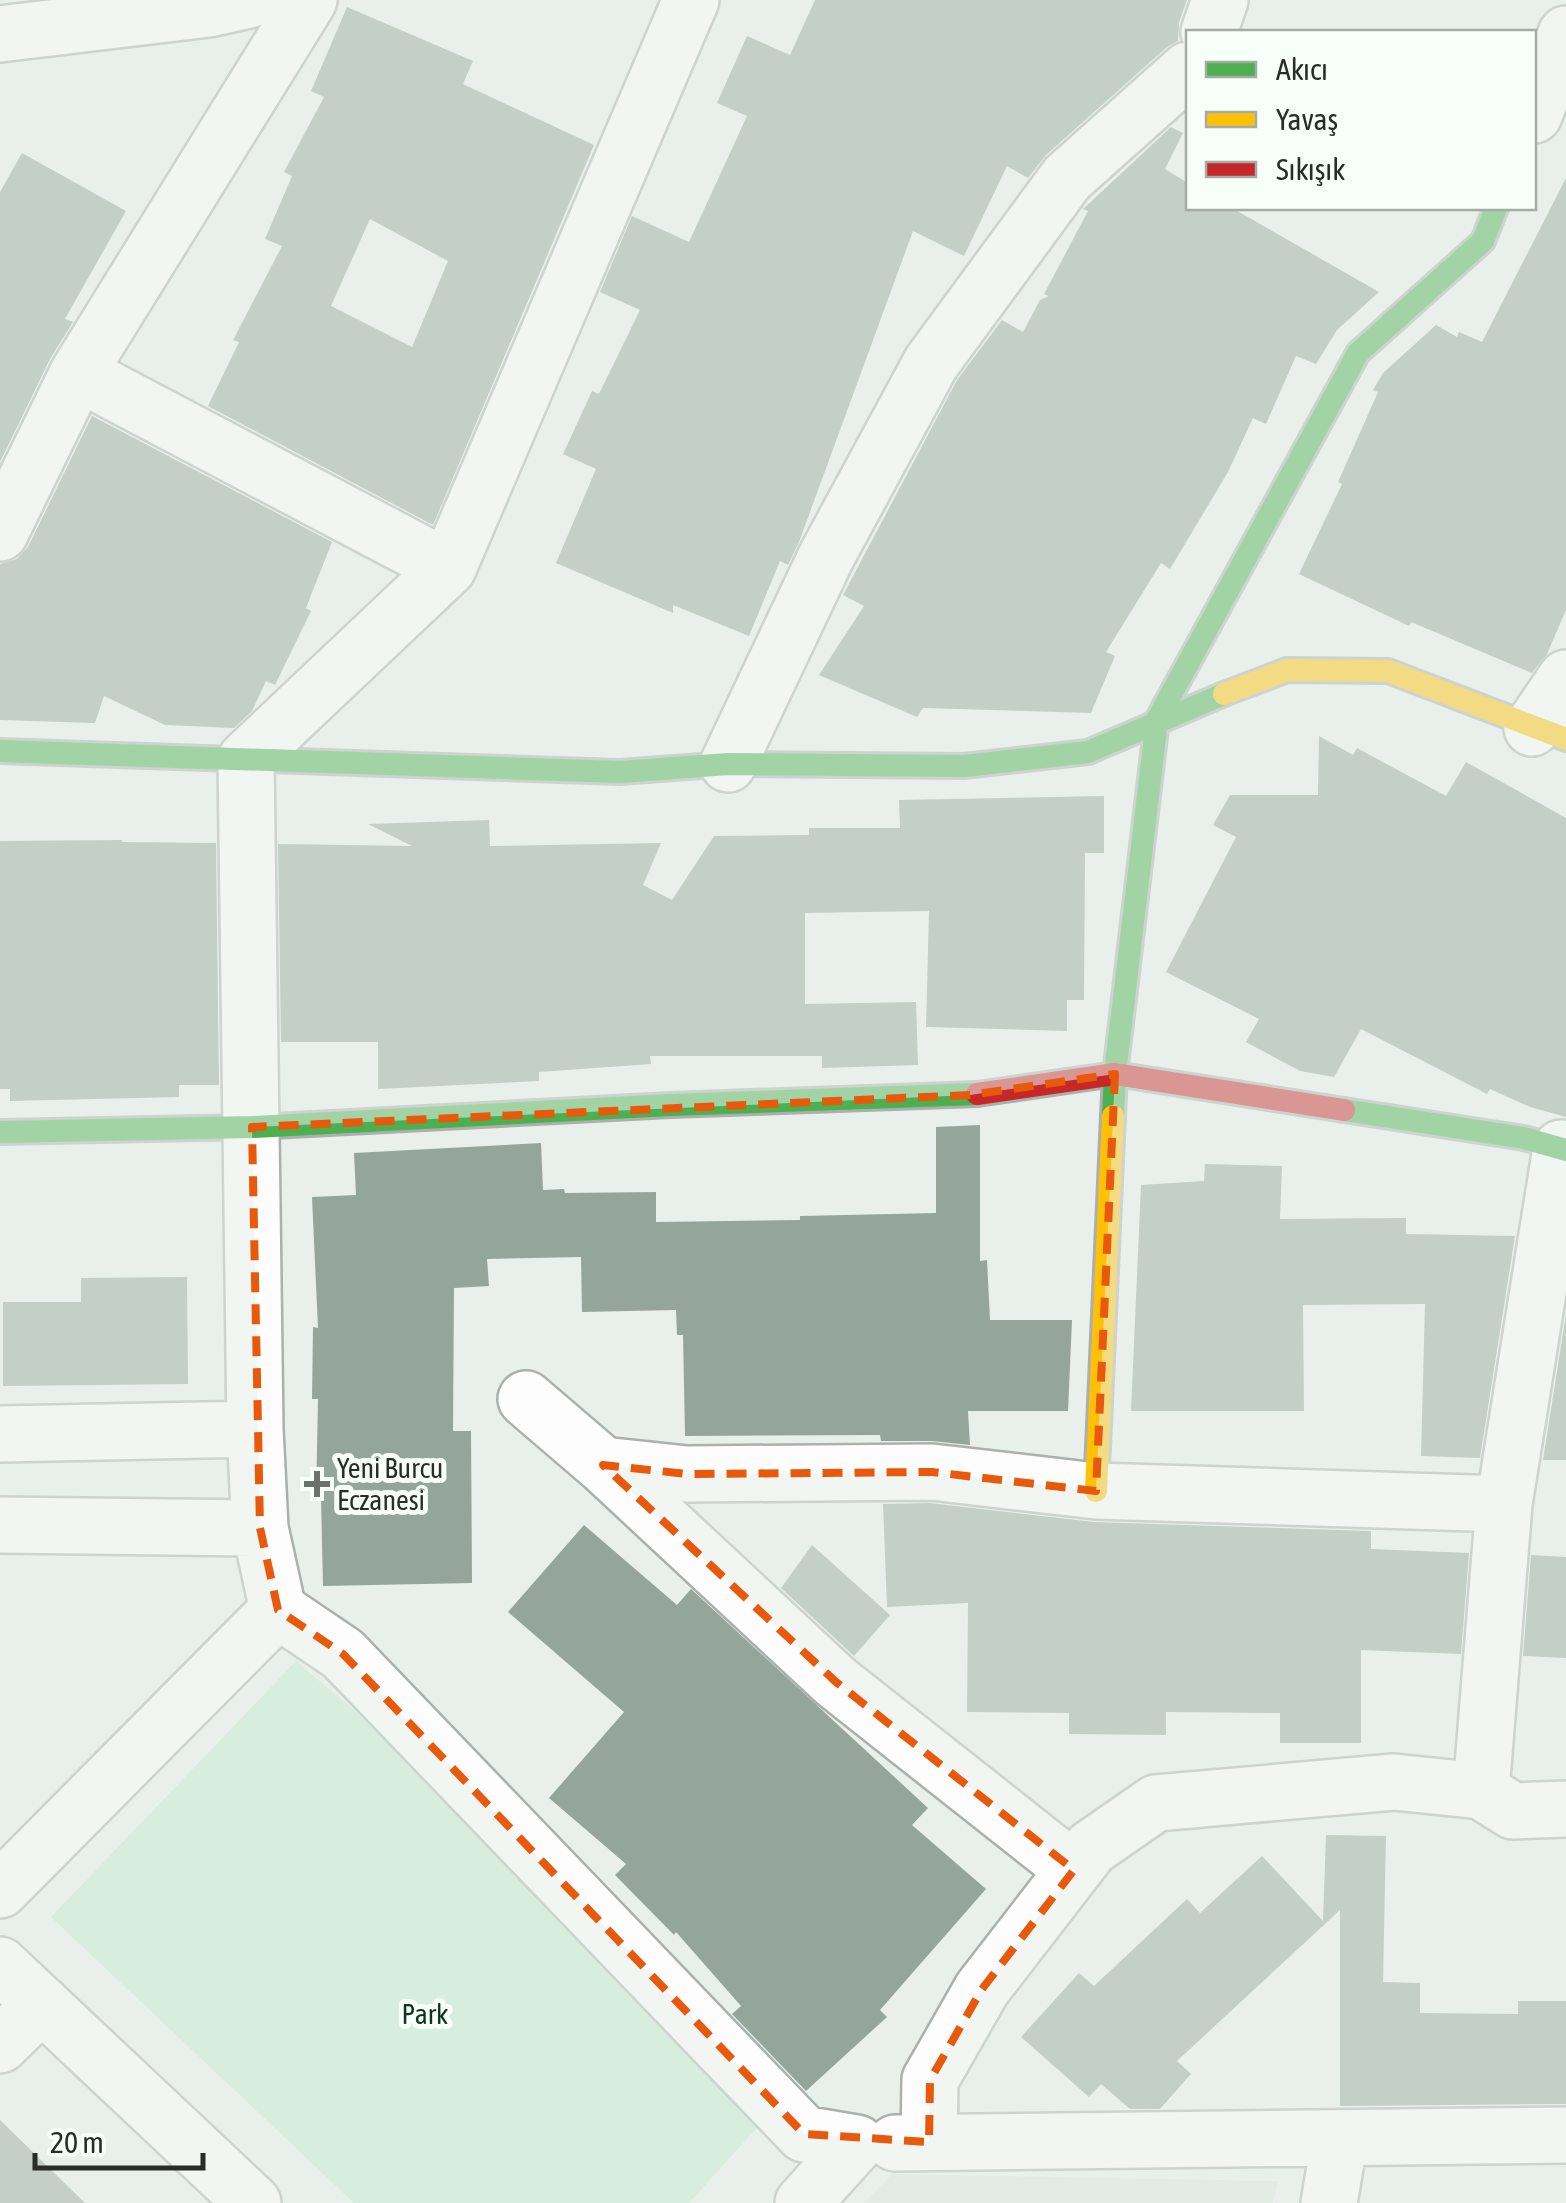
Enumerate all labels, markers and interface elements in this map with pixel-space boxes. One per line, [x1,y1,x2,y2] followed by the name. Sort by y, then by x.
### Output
[1186,30,1536,210] legend
[1276,52,1328,86] text: Akıcı
[1276,102,1338,136] text: Yavaş
[1276,152,1345,186] text: Sıkışık
[337,1452,443,1516] place label: Yeni Burcu Eczanesi
[306,1473,328,1495] marker: Yeni Burcu Eczanesi
[402,1998,448,2030] park label: Park
[35,2108,202,2170] scale bar
[50,2125,104,2159] text: 20 m

